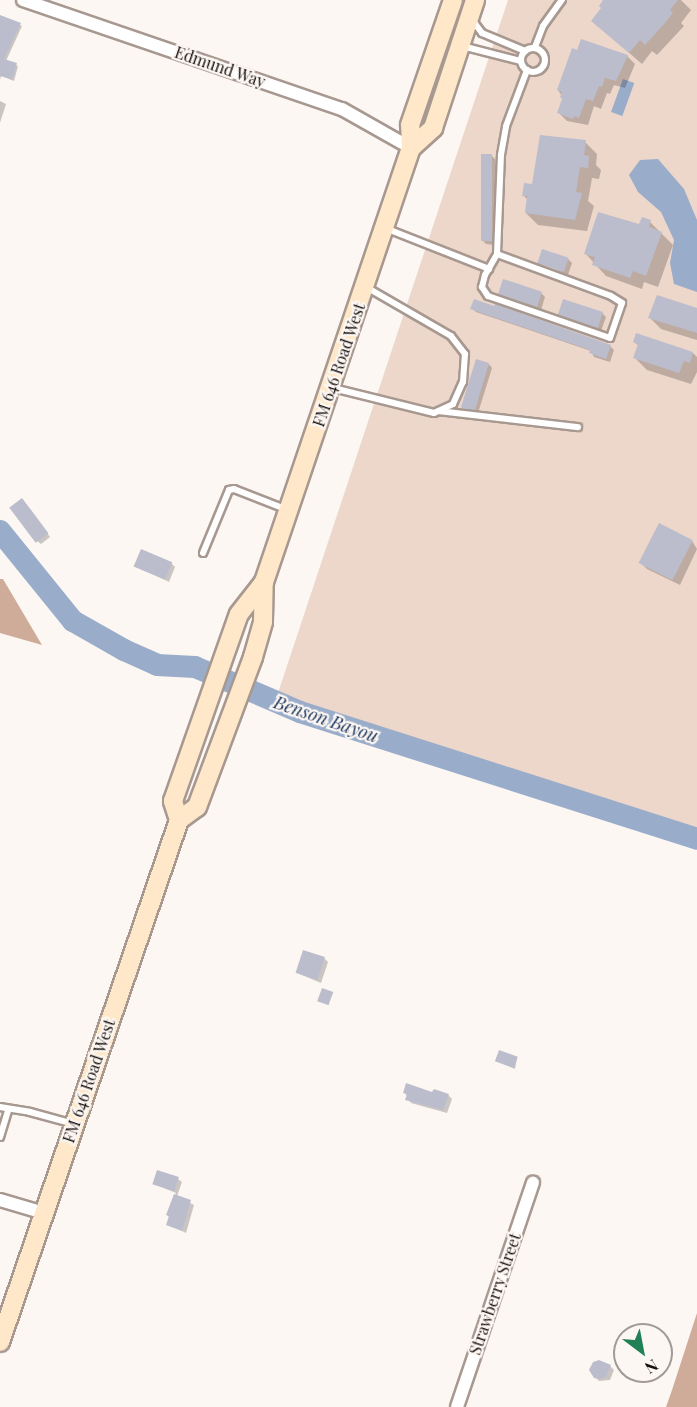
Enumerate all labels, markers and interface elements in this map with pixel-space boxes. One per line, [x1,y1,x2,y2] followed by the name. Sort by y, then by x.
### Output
[172,42,268,92] street label: Edmund Way
[309,300,369,430] street label: FM 646 Road West
[271,691,381,747] water label: Benson Bayou
[59,1016,119,1146] street label: FM 646 Road West
[465,1230,525,1358] street label: Strawberry Street
[613,1323,673,1383] north arrow
[641,1355,662,1379] text: N

